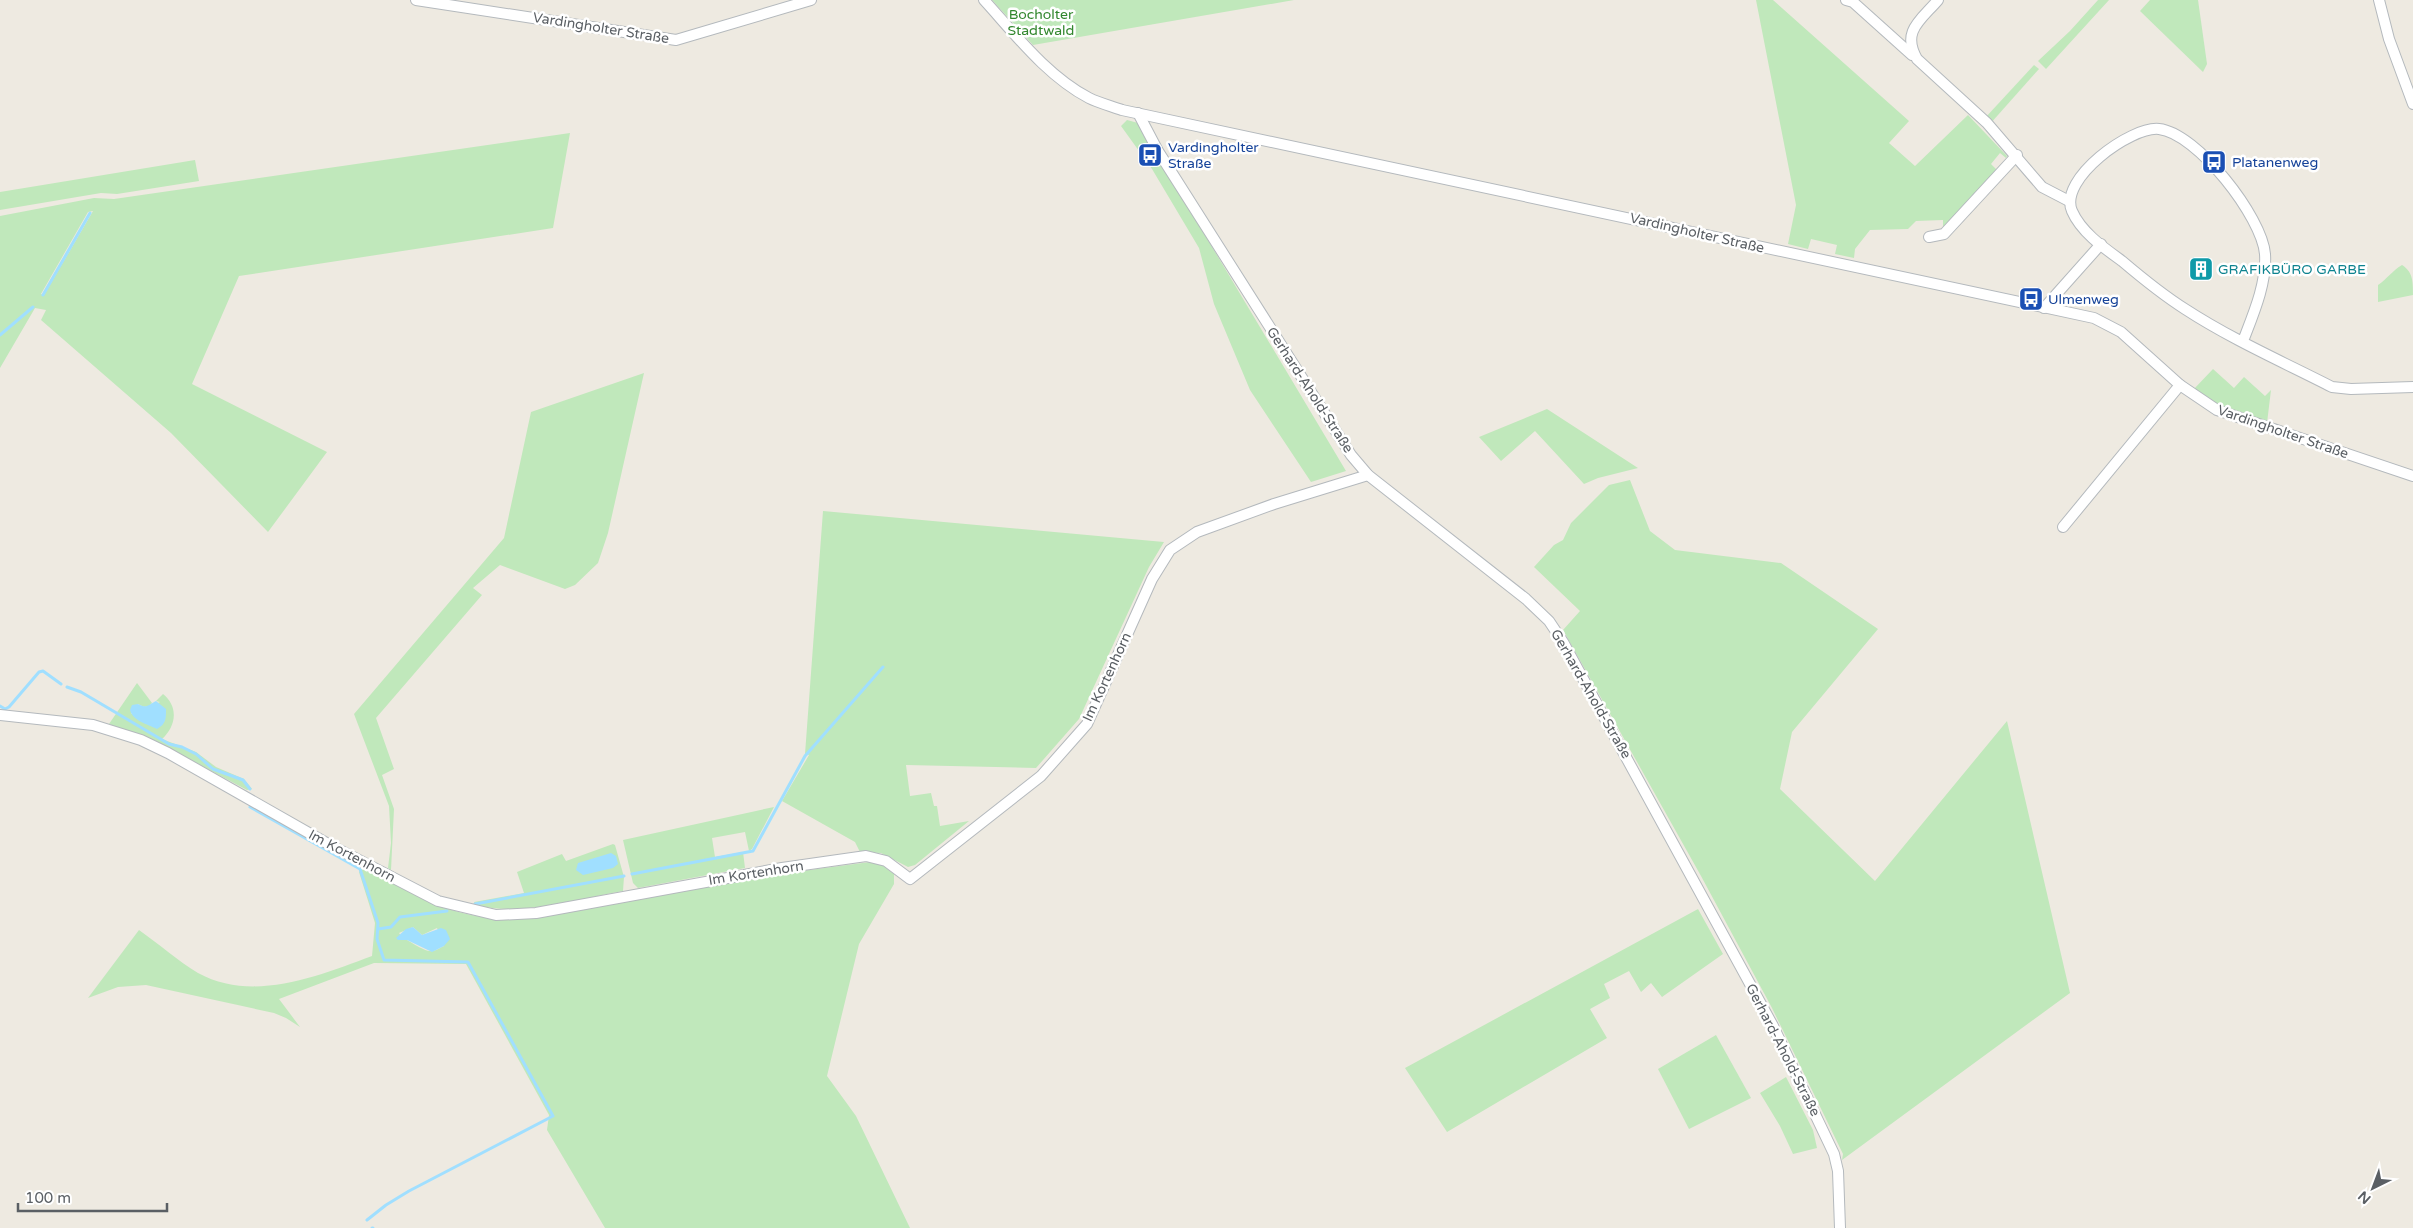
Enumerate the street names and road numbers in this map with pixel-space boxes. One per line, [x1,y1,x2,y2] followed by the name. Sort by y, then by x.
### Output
[532,9,670,47] street label: Vardingholter Straße
[1628,209,1766,257] street label: Vardingholter Straße
[1263,324,1357,456] street label: Gerhard-Ahold-Straße
[2215,402,2351,462] street label: Vardingholter Straße
[1547,626,1635,762] street label: Gerhard-Ahold-Straße
[1079,630,1135,724] street label: Im Kortenhorn
[306,826,398,886] street label: Im Kortenhorn
[707,857,805,889] street label: Im Kortenhorn
[1742,981,1824,1119] street label: Gerhard-Ahold-Straße

